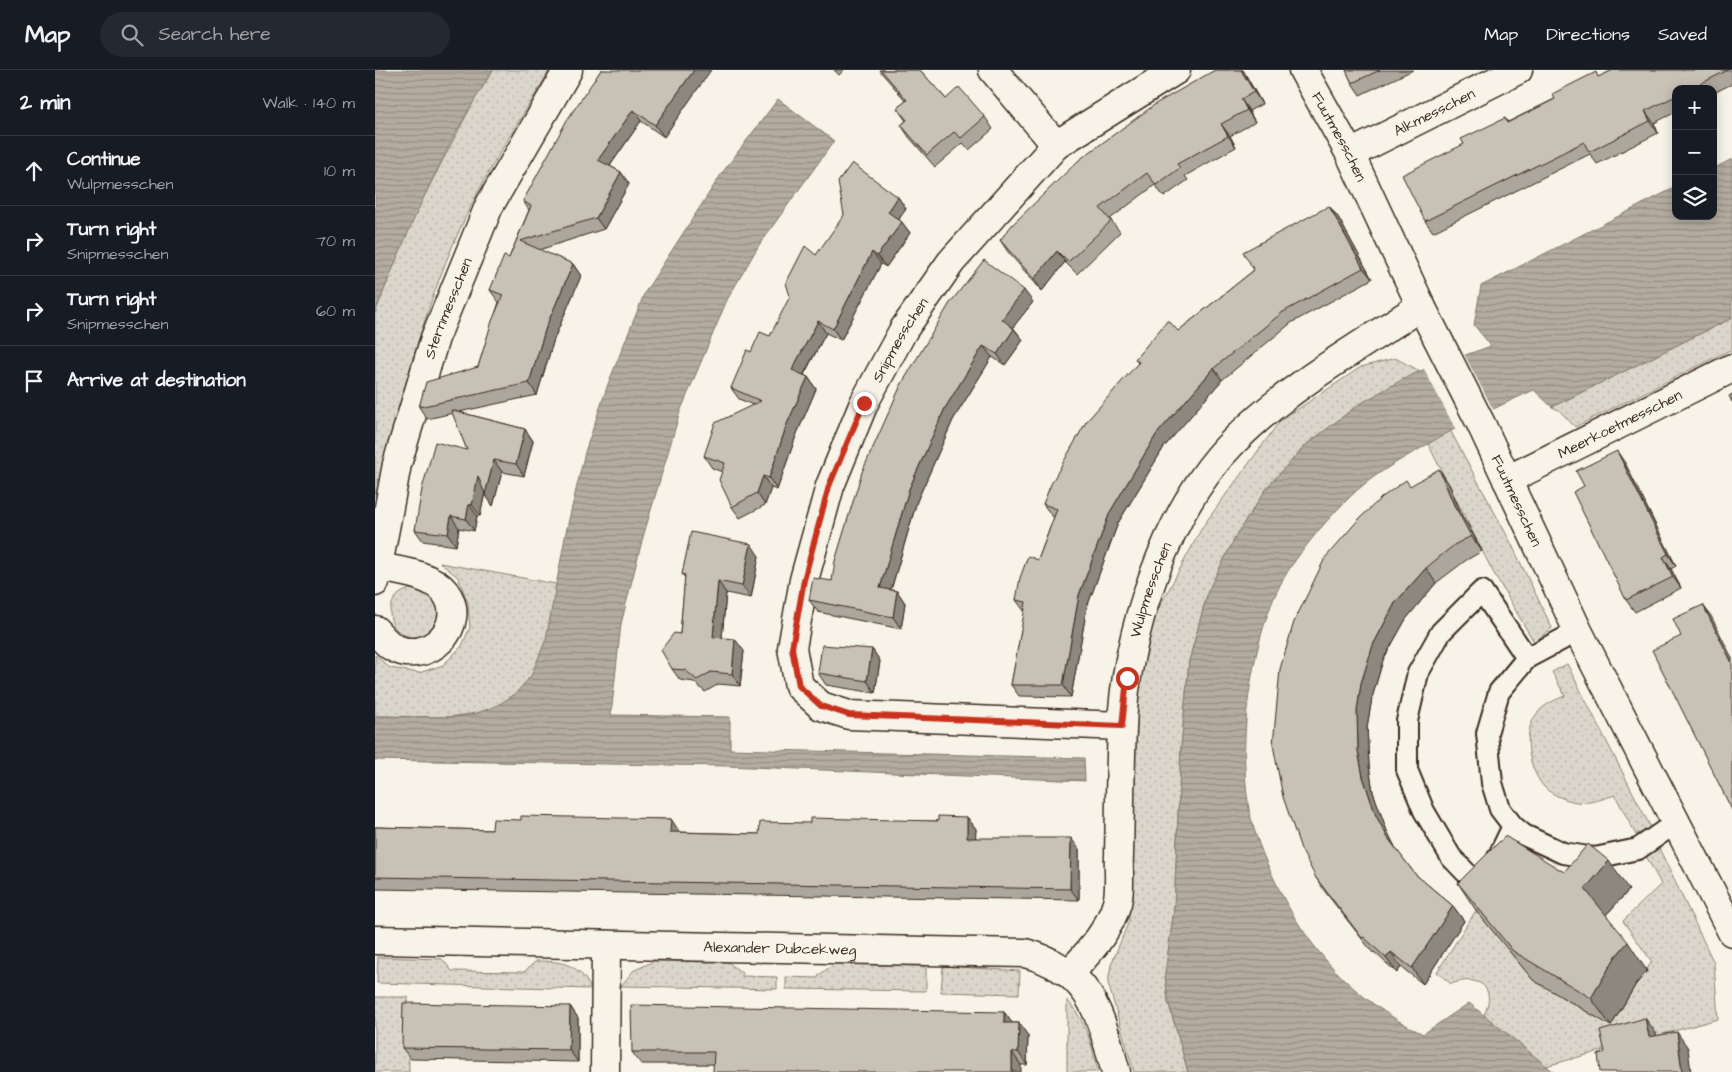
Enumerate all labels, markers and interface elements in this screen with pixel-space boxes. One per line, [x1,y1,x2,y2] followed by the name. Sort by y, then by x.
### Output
[100,12,450,57] search box
[25,18,70,52] text: Map
[118,21,146,49] icon: search
[158,21,271,48] text: Search here
[1484,22,1518,47] text: Map
[1546,22,1630,47] text: Directions
[1658,22,1707,47] text: Saved
[1390,83,1479,142] street label: Alkmesschen
[1672,85,1717,220] map controls
[1672,85,1717,130] button: +
[20,88,70,117] text: 2 min
[1306,88,1372,186] street label: Fuutmesschen
[263,92,355,114] text: Walk · 140 m
[1672,130,1717,175] button: −
[67,146,141,173] text: Continue
[20,157,48,185] icon: ahead
[324,160,355,182] text: 10 m
[67,173,173,195] text: Wulpmesschen
[1672,175,1717,220] button: layers
[67,216,156,243] text: Turn right
[20,227,48,255] icon: right
[316,230,355,252] text: 70 m
[67,243,168,265] text: Snipmesschen
[419,254,478,361] street label: Sternmesschen
[67,286,156,313] text: Turn right
[867,293,934,386] street label: Snipmesschen
[20,297,48,325] icon: right
[316,300,355,322] text: 60 m
[67,313,168,335] text: Snipmesschen
[20,367,48,395] icon: arrive
[67,367,246,394] text: Arrive at destination
[1554,384,1686,464] street label: Meerkoetmesschen
[853,392,876,415] route end
[1486,451,1547,551] street label: Fuutmesschen
[1125,538,1177,640] street label: Wulpmesschen
[1116,667,1139,690] route start
[703,937,857,962] street label: Alexander Dubcekweg

